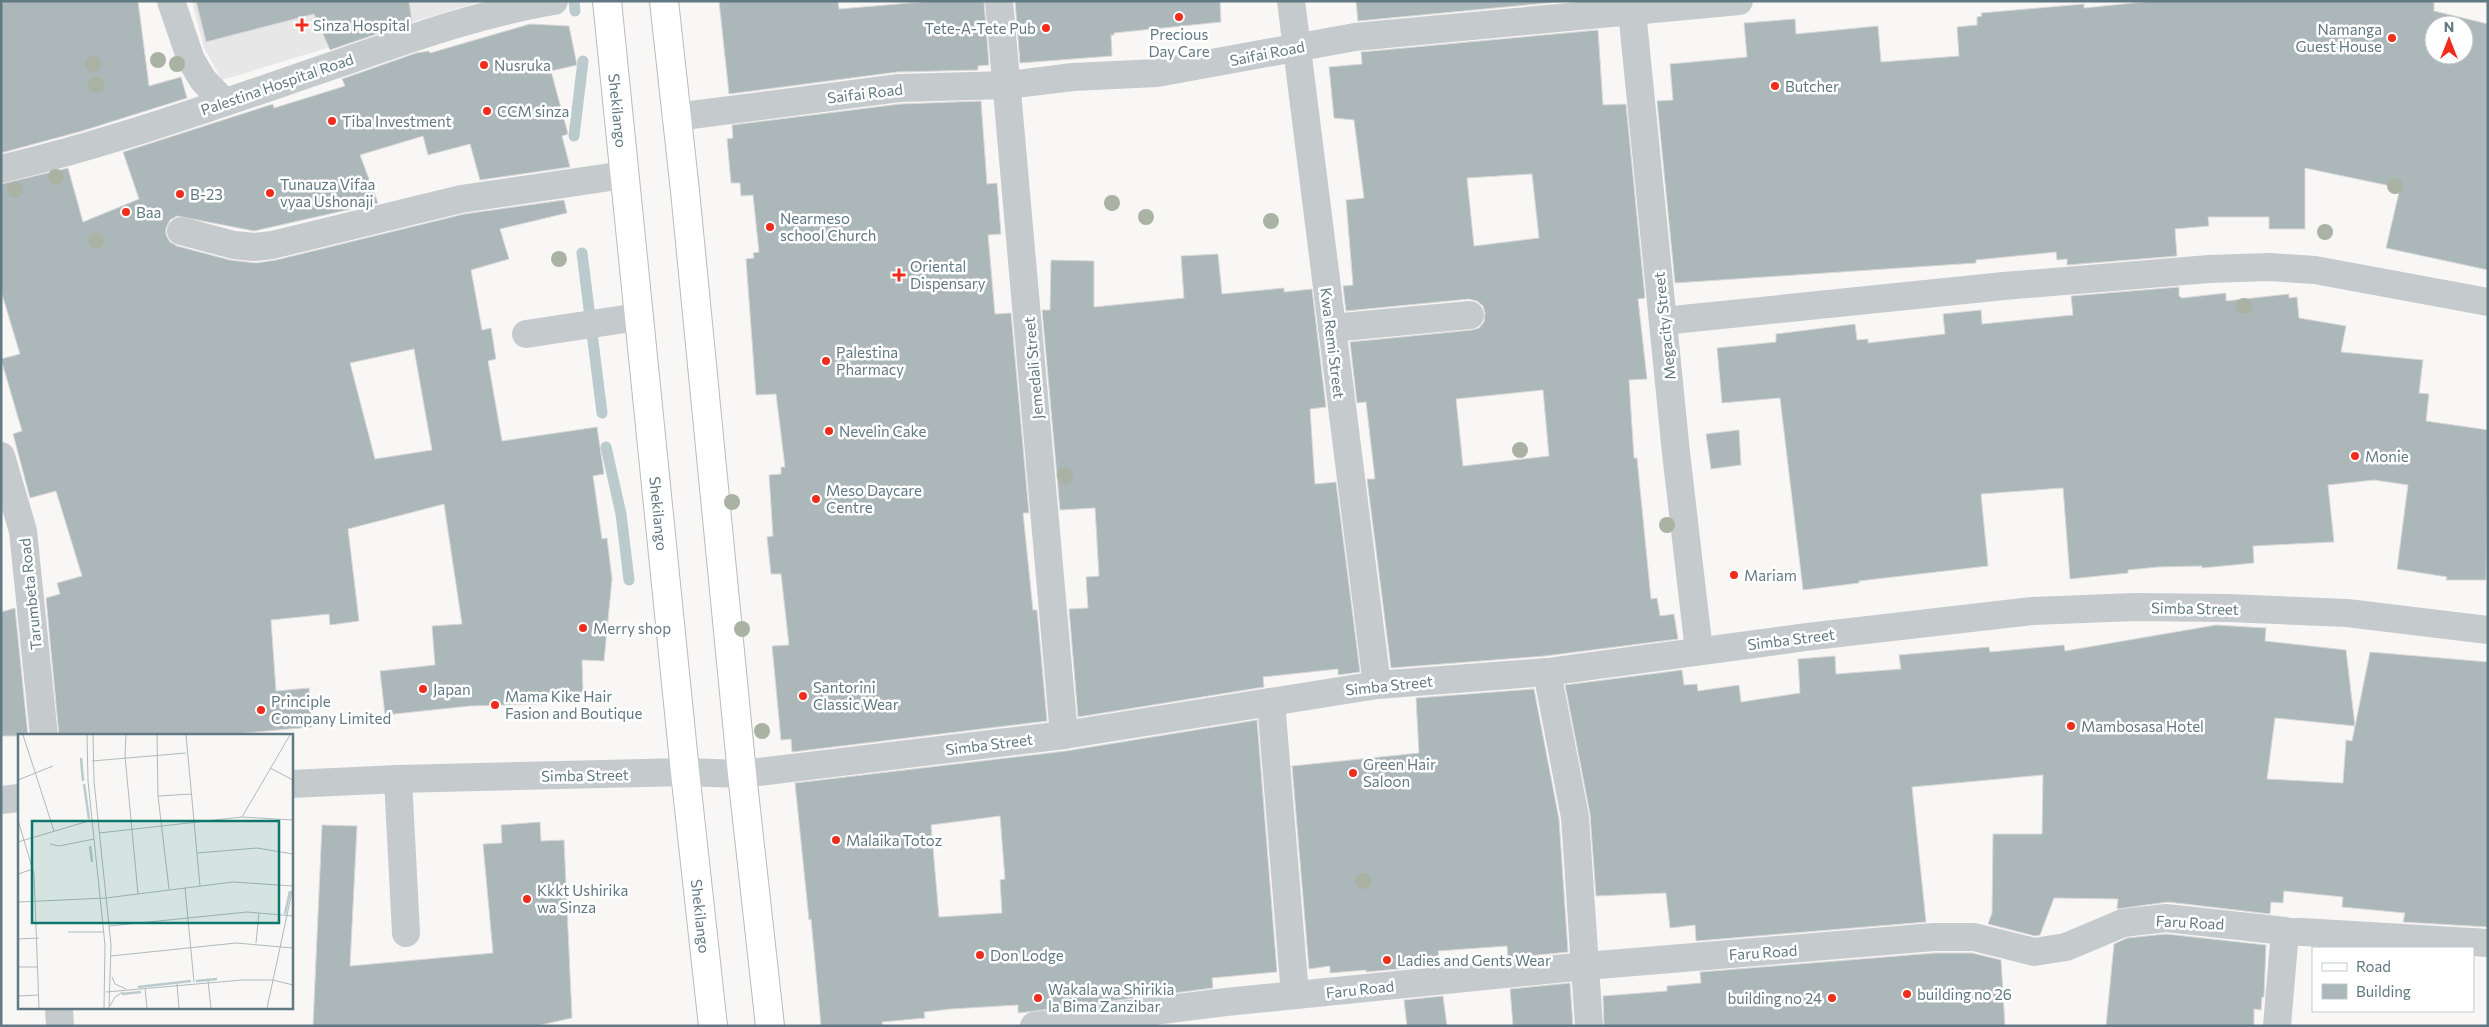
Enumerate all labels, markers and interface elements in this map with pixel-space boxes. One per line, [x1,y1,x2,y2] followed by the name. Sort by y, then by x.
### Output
[1173,11,1185,23] marker: Precious Day Care
[2424,15,2474,65] north arrow
[313,16,410,34] place label: Sinza Hospital
[295,18,309,32] marker: Sinza Hospital
[2444,18,2454,35] text: N
[924,19,1036,37] place label: Tete-A-Tete Pub
[2296,20,2382,55] place label: Namanga Guest House
[1040,22,1052,34] marker: Tete-A-Tete Pub
[1148,25,1210,60] place label: Precious Day Care
[2386,32,2398,44] marker: Namanga Guest House
[1228,37,1306,69] street label: Saifai Road
[198,49,356,119] street label: Palestina Hospital Road
[494,56,551,74] place label: Nusruka
[478,59,490,71] marker: Nusruka
[605,72,631,148] street label: Shekilango
[1785,77,1839,95] place label: Butcher
[826,79,904,107] street label: Saifai Road
[1769,80,1781,92] marker: Butcher
[497,102,569,120] place label: CCM sinza
[481,105,493,117] marker: CCM sinza
[342,112,452,130] place label: Tiba Investment
[326,115,338,127] marker: Tiba Investment
[280,175,375,210] place label: Tunauza Vifaa vyaa Ushonaji
[190,185,223,203] place label: B-23
[264,187,276,199] marker: Tunauza Vifaa vyaa Ushonaji
[174,188,186,200] marker: B-23
[136,203,161,221] place label: Baa
[120,206,132,218] marker: Baa
[780,209,876,244] place label: Nearmeso school Church
[764,221,776,233] marker: Nearmeso school Church
[910,257,986,292] place label: Oriental Dispensary
[892,268,906,282] marker: Oriental Dispensary
[1649,271,1679,381] street label: Megacity Street
[1317,286,1349,400] street label: Kwa Remi Street
[1020,316,1046,420] street label: Jemedali Street
[836,343,904,378] place label: Palestina Pharmacy
[820,355,832,367] marker: Palestina Pharmacy
[839,422,926,440] place label: Nevelin Cake
[823,425,835,437] marker: Nevelin Cake
[2365,447,2409,465] place label: Monie
[2349,450,2361,462] marker: Monie
[646,475,672,551] street label: Shekilango
[826,481,922,516] place label: Meso Daycare Centre
[810,493,822,505] marker: Meso Daycare Centre
[15,537,45,651] street label: Tarumbeta Road
[1744,566,1797,584] place label: Mariam
[1728,569,1740,581] marker: Mariam
[2151,598,2239,618] street label: Simba Street
[593,619,671,637] place label: Merry shop
[577,622,589,634] marker: Merry shop
[1746,625,1836,653] street label: Simba Street
[1344,671,1434,699] street label: Simba Street
[813,678,899,713] place label: Santorini Classic Wear
[433,680,471,698] place label: Japan
[417,683,429,695] marker: Japan
[505,687,642,722] place label: Mama Kike Hair Fasion and Boutique
[797,690,809,702] marker: Santorini Classic Wear
[271,692,391,727] place label: Principle Company Limited
[489,699,501,711] marker: Mama Kike Hair Fasion and Boutique
[255,704,267,716] marker: Principle Company Limited
[2081,717,2204,735] place label: Mambosasa Hotel
[2065,720,2077,732] marker: Mambosasa Hotel
[944,730,1034,758] street label: Simba Street
[18,734,292,1010] inset map
[1363,755,1436,790] place label: Green Hair Saloon
[541,765,629,785] street label: Simba Street
[1347,767,1359,779] marker: Green Hair Saloon
[846,831,942,849] place label: Malaika Totoz
[830,834,842,846] marker: Malaika Totoz
[688,878,714,954] street label: Shekilango
[537,881,628,916] place label: Kkkt Ushirika wa Sinza
[521,893,533,905] marker: Kkkt Ushirika wa Sinza
[2155,911,2225,933] street label: Faru Road
[1728,941,1798,963] street label: Faru Road
[990,946,1064,964] place label: Don Lodge
[2312,947,2474,1012] legend
[974,949,986,961] marker: Don Lodge
[1397,951,1551,969] place label: Ladies and Gents Wear
[1381,954,1393,966] marker: Ladies and Gents Wear
[2356,957,2391,975] text: Road
[1325,976,1395,1002] street label: Faru Road
[1048,980,1174,1015] place label: Wakala wa Shirikia la Bima Zanzibar
[2356,982,2411,1000] text: Building
[1917,985,2012,1003] place label: building no 26
[1901,988,1913,1000] marker: building no 26
[1727,989,1822,1007] place label: building no 24
[1032,992,1044,1004] marker: Wakala wa Shirikia la Bima Zanzibar
[1826,992,1838,1004] marker: building no 24

